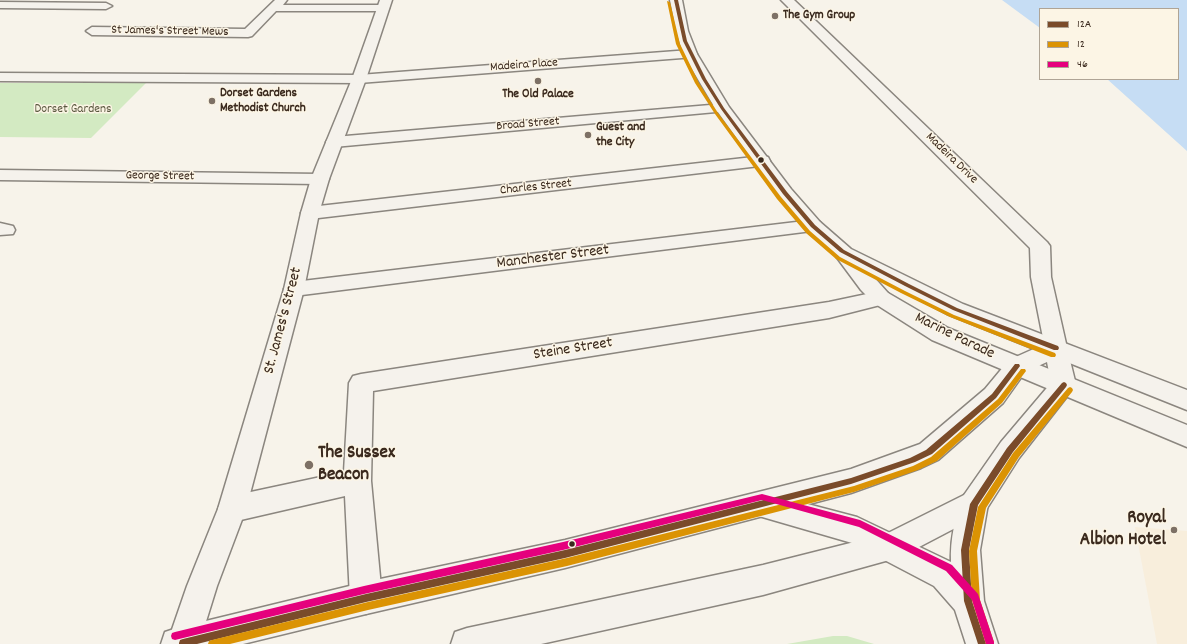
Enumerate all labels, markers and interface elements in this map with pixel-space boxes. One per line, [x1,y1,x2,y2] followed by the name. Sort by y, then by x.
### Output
[783,8,855,24] place label: The Gym Group
[1039,8,1179,80] legend
[770,11,780,21] marker: The Gym Group
[1077,16,1091,33] text: 12A
[111,23,229,41] street label: St James's Street Mews
[1077,36,1085,53] text: 12
[490,56,558,76] street label: Madeira Place
[1077,56,1088,73] text: 46
[533,76,543,86] marker: The Old Palace
[220,86,306,117] place label: Dorset Gardens Methodist Church
[502,87,574,103] place label: The Old Palace
[207,96,217,106] marker: Dorset Gardens Methodist Church
[34,102,112,118] park label: Dorset Gardens
[496,114,560,136] street label: Broad Street
[596,120,645,151] place label: Guest and the City
[583,130,593,140] marker: Guest and the City
[922,130,980,188] street label: Madeira Drive
[756,155,766,165] unlabelled marker
[125,169,195,185] street label: George Street
[499,176,573,200] street label: Charles Street
[496,242,610,274] street label: Manchester Street
[261,265,307,377] street label: St. James's Street
[911,309,997,365] street label: Marine Parade
[532,334,614,366] street label: Steine Street
[318,443,395,487] place label: The Sussex Beacon
[303,459,315,471] marker: The Sussex Beacon
[1080,508,1166,552] place label: Royal Albion Hotel
[1169,525,1179,535] marker: Royal Albion Hotel
[567,539,577,549] unlabelled marker

